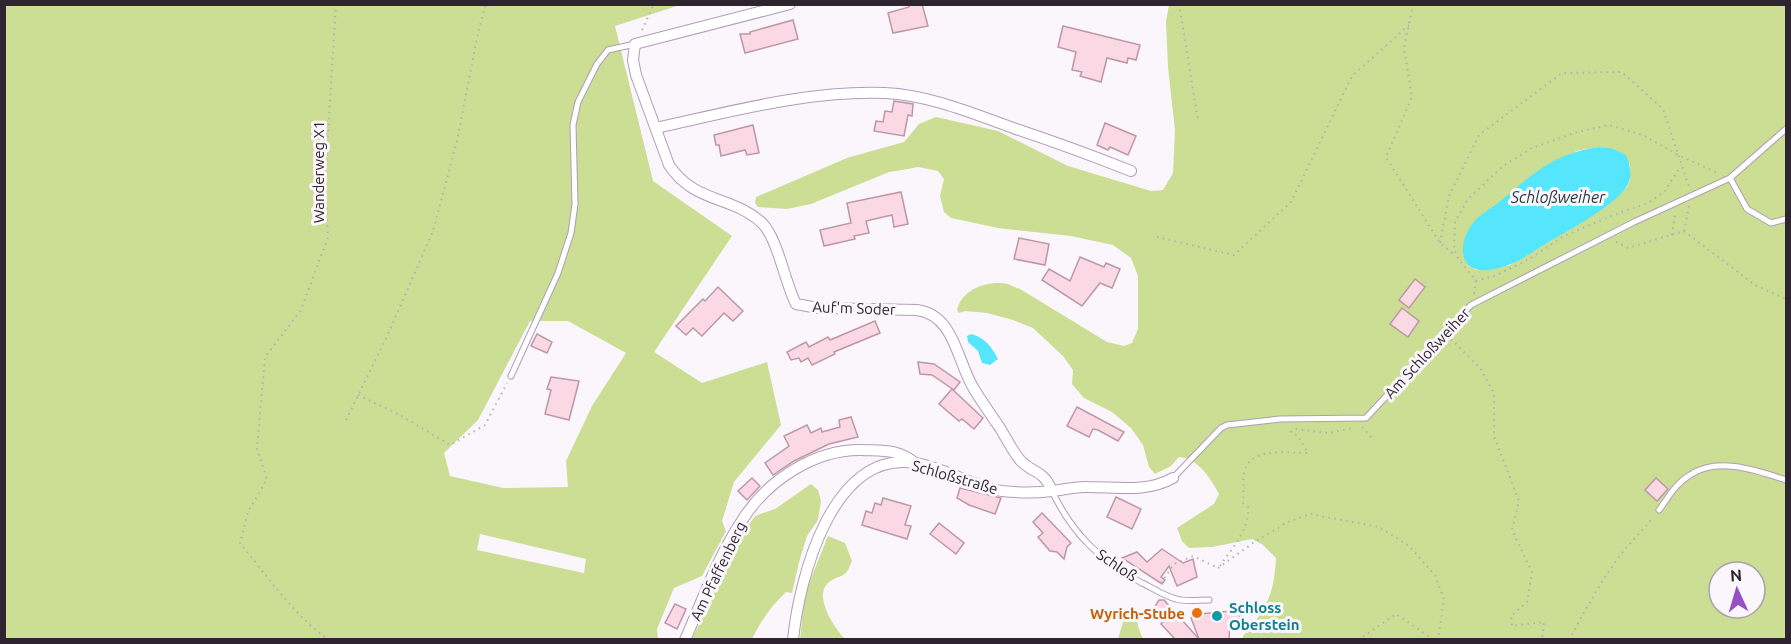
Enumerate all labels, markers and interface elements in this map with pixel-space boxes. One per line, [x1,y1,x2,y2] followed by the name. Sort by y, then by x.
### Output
[310,121,327,223] street label: Wanderweg X1
[1510,188,1606,206] water label: Schloßweiher
[812,298,896,318] street label: Auf'm Soder
[1381,304,1473,402] street label: Am Schloßweiher
[910,457,1000,497] street label: Schloßstraße
[687,519,749,623] street label: Am Pfaffenberg
[1094,545,1140,585] street label: Schloß
[1707,560,1767,620] north arrow
[1729,566,1743,584] text: N
[1229,599,1300,633] place label: Schloss Oberstein
[1090,605,1185,622] place label: Wyrich-Stube
[1190,606,1204,620] marker: Wyrich-Stube
[1210,609,1224,623] marker: Schloss Oberstein

